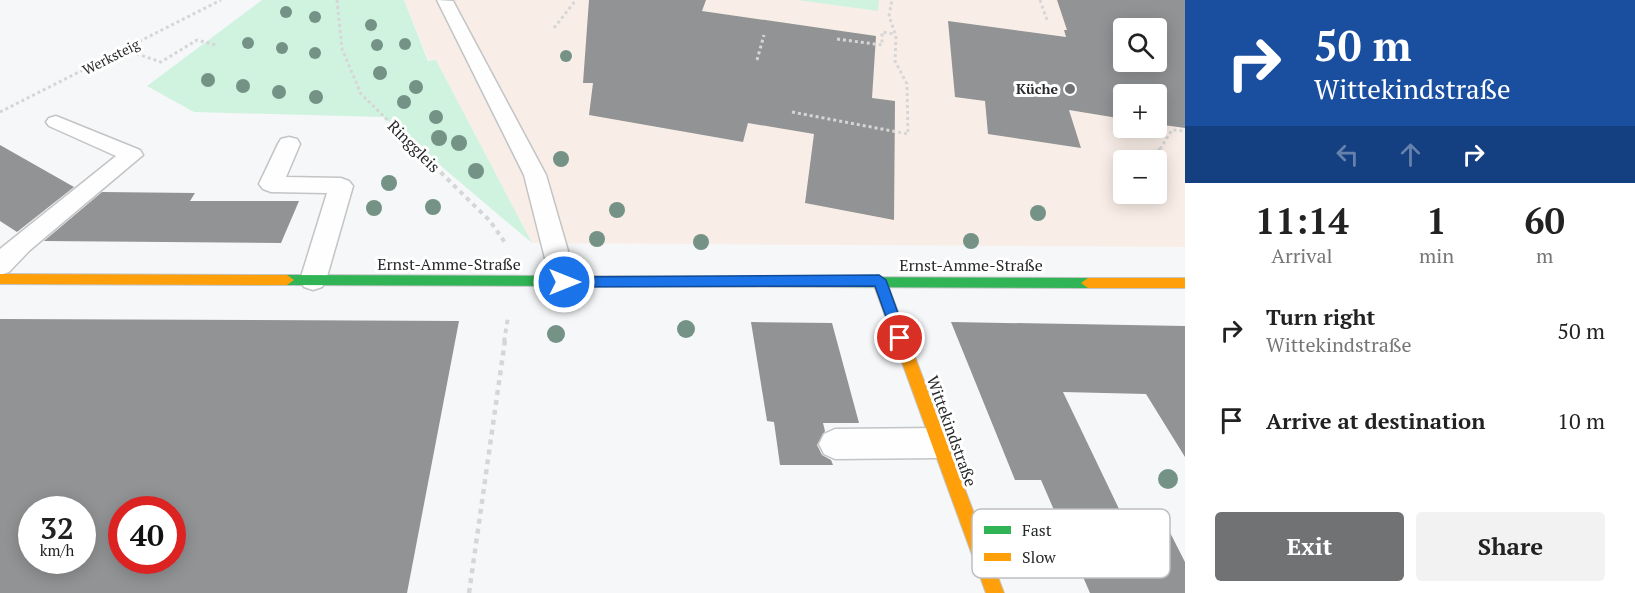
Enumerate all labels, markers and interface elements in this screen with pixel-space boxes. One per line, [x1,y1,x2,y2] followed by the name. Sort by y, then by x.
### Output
[1314,17,1412,73] text: 50 m
[1113,18,1167,204] map controls
[1113,18,1167,72] button: search
[1215,24,1293,102] icon: right
[79,34,143,79] street label: Werksteig
[1314,71,1511,107] text: Wittekindstraße
[1016,79,1058,98] place label: Küche
[1063,82,1077,96] marker: Küche
[1113,84,1167,138] button: +
[383,115,445,177] street label: Ringgleis
[1331,138,1364,171] icon: left
[1394,138,1427,171] icon: ahead
[1457,138,1490,171] icon: right
[1113,150,1167,204] button: −
[1255,197,1349,244] text: 11:14
[1426,197,1447,244] text: 1
[1524,197,1565,244] text: 60
[1271,242,1333,269] text: Arrival
[1419,242,1454,269] text: min
[1536,242,1553,269] text: m
[532,250,596,314] position arrow
[377,253,521,275] street label: Ernst-Amme-Straße
[899,254,1043,276] street label: Ernst-Amme-Straße
[1266,302,1375,331] text: Turn right
[874,312,925,363] pin
[1215,314,1248,347] icon: right
[1557,316,1605,345] text: 50 m
[883,321,916,354] icon: arrive
[1266,331,1412,358] text: Wittekindstraße
[922,373,982,489] street label: Wittekindstraße
[1215,404,1248,437] icon: arrive
[1266,406,1485,435] text: Arrive at destination
[1557,406,1605,435] text: 10 m
[108,496,186,574] speed limit sign: 40
[40,508,74,548] text: 32
[972,509,1170,578] legend
[1215,512,1404,581] button: Exit
[1416,512,1605,581] button: Share
[1022,519,1052,541] text: Fast
[40,540,74,560] text: km/h
[1022,546,1056,568] text: Slow

